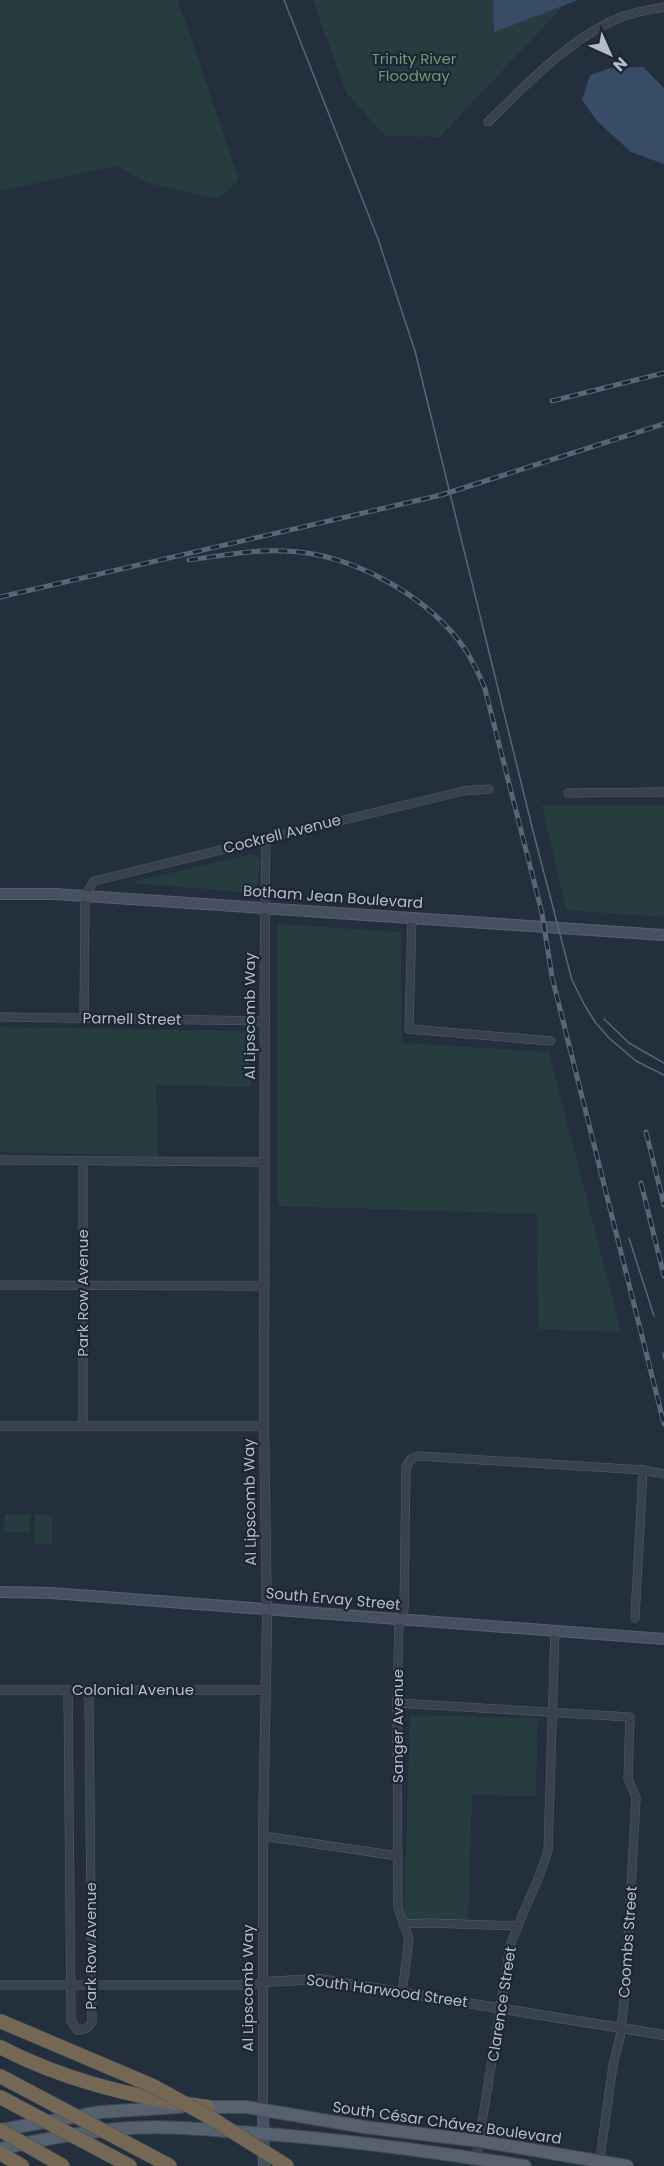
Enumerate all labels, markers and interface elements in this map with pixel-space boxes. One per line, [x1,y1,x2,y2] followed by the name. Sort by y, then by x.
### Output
[580,24,640,84] north arrow
[372,48,457,86] park label: Trinity River Floodway
[608,52,633,77] text: N
[221,809,343,858] street label: Cockrell Avenue
[242,880,424,913] street label: Botham Jean Boulevard
[239,952,260,1080] street label: Al Lipscomb Way
[83,1007,182,1030] street label: Parnell Street
[72,1229,93,1357] street label: Park Row Avenue
[238,1438,261,1566] street label: Al Lipscomb Way
[265,1582,401,1615] street label: South Ervay Street
[387,1669,408,1783] street label: Sanger Avenue
[72,1679,194,1700] street label: Colonial Avenue
[80,1882,101,2010] street label: Park Row Avenue
[613,1885,642,1999] street label: Coombs Street
[237,1924,258,2052] street label: Al Lipscomb Way
[482,1945,521,2063] street label: Clarence Street
[305,1969,469,2012] street label: South Harwood Street
[331,2096,563,2149] street label: South César Chávez Boulevard

